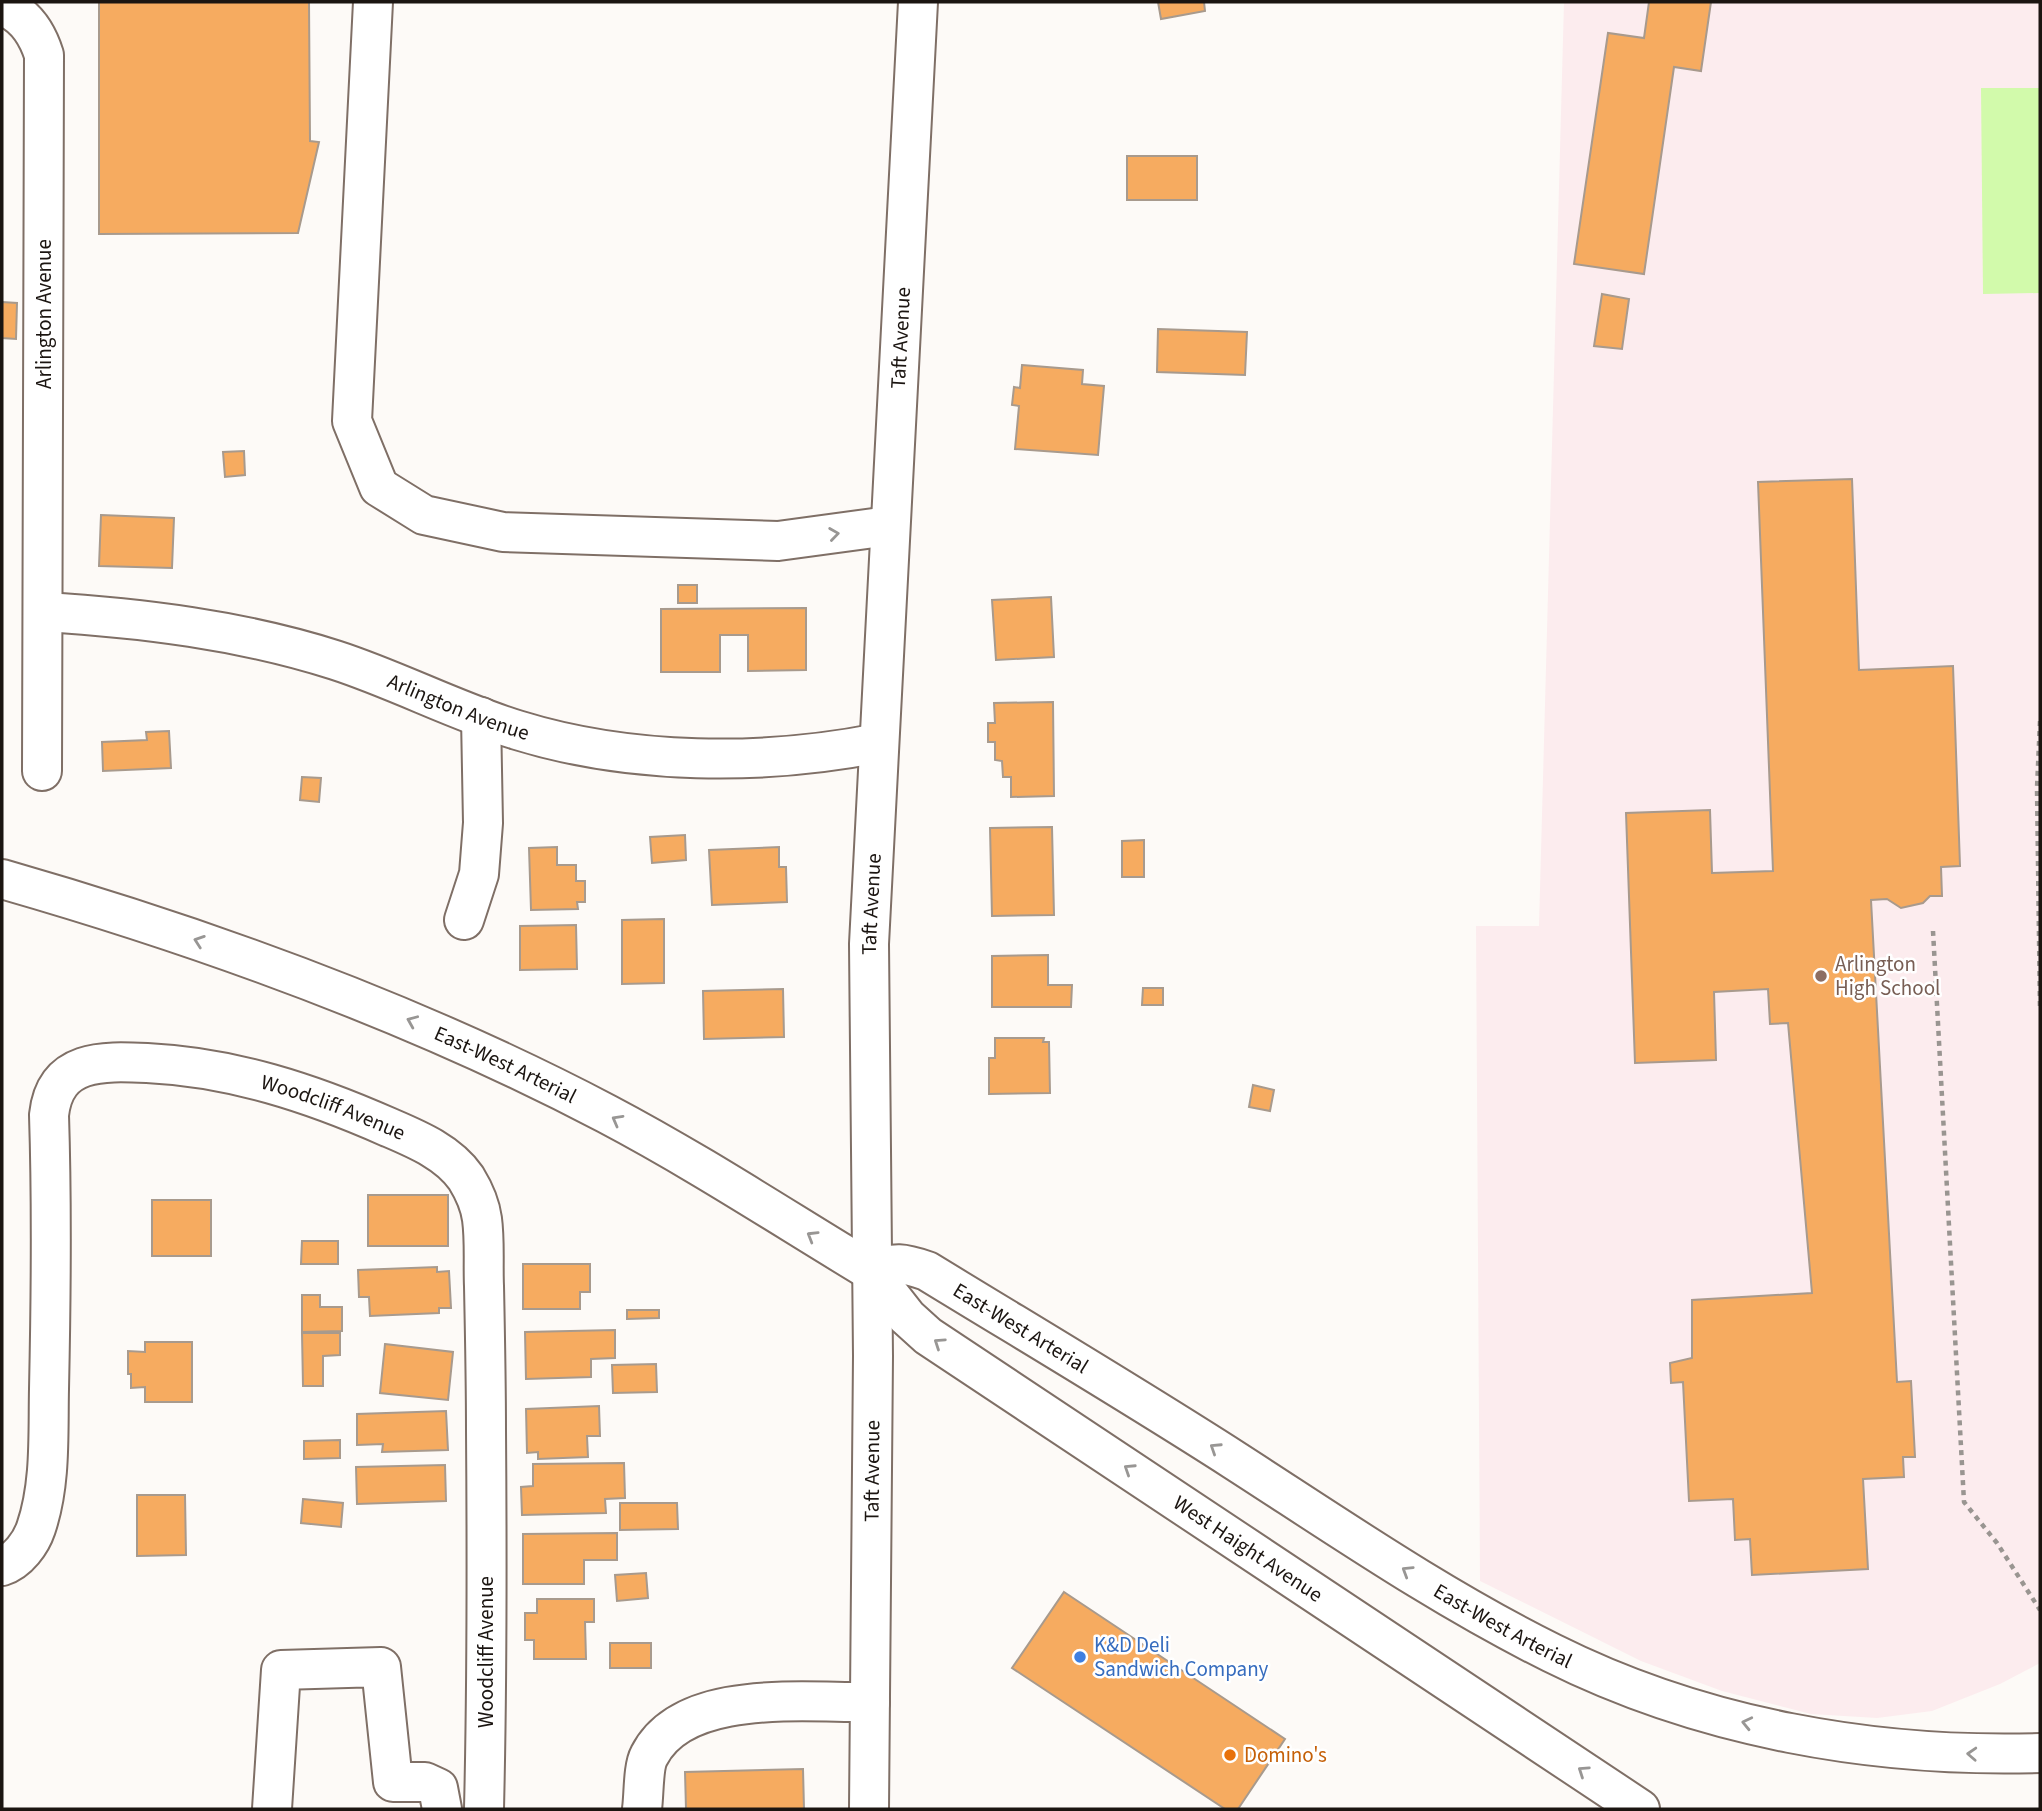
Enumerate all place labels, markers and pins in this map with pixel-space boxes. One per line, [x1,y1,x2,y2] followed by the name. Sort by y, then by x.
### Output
[1835,949,1940,1003] place label: Arlington High School
[1813,968,1829,984] marker: Arlington High School
[1094,1630,1269,1684] place label: K&D Deli Sandwich Company
[1072,1649,1088,1665] marker: K&D Deli Sandwich Company
[1244,1740,1327,1770] place label: Domino's
[1222,1747,1238,1763] marker: Domino's

